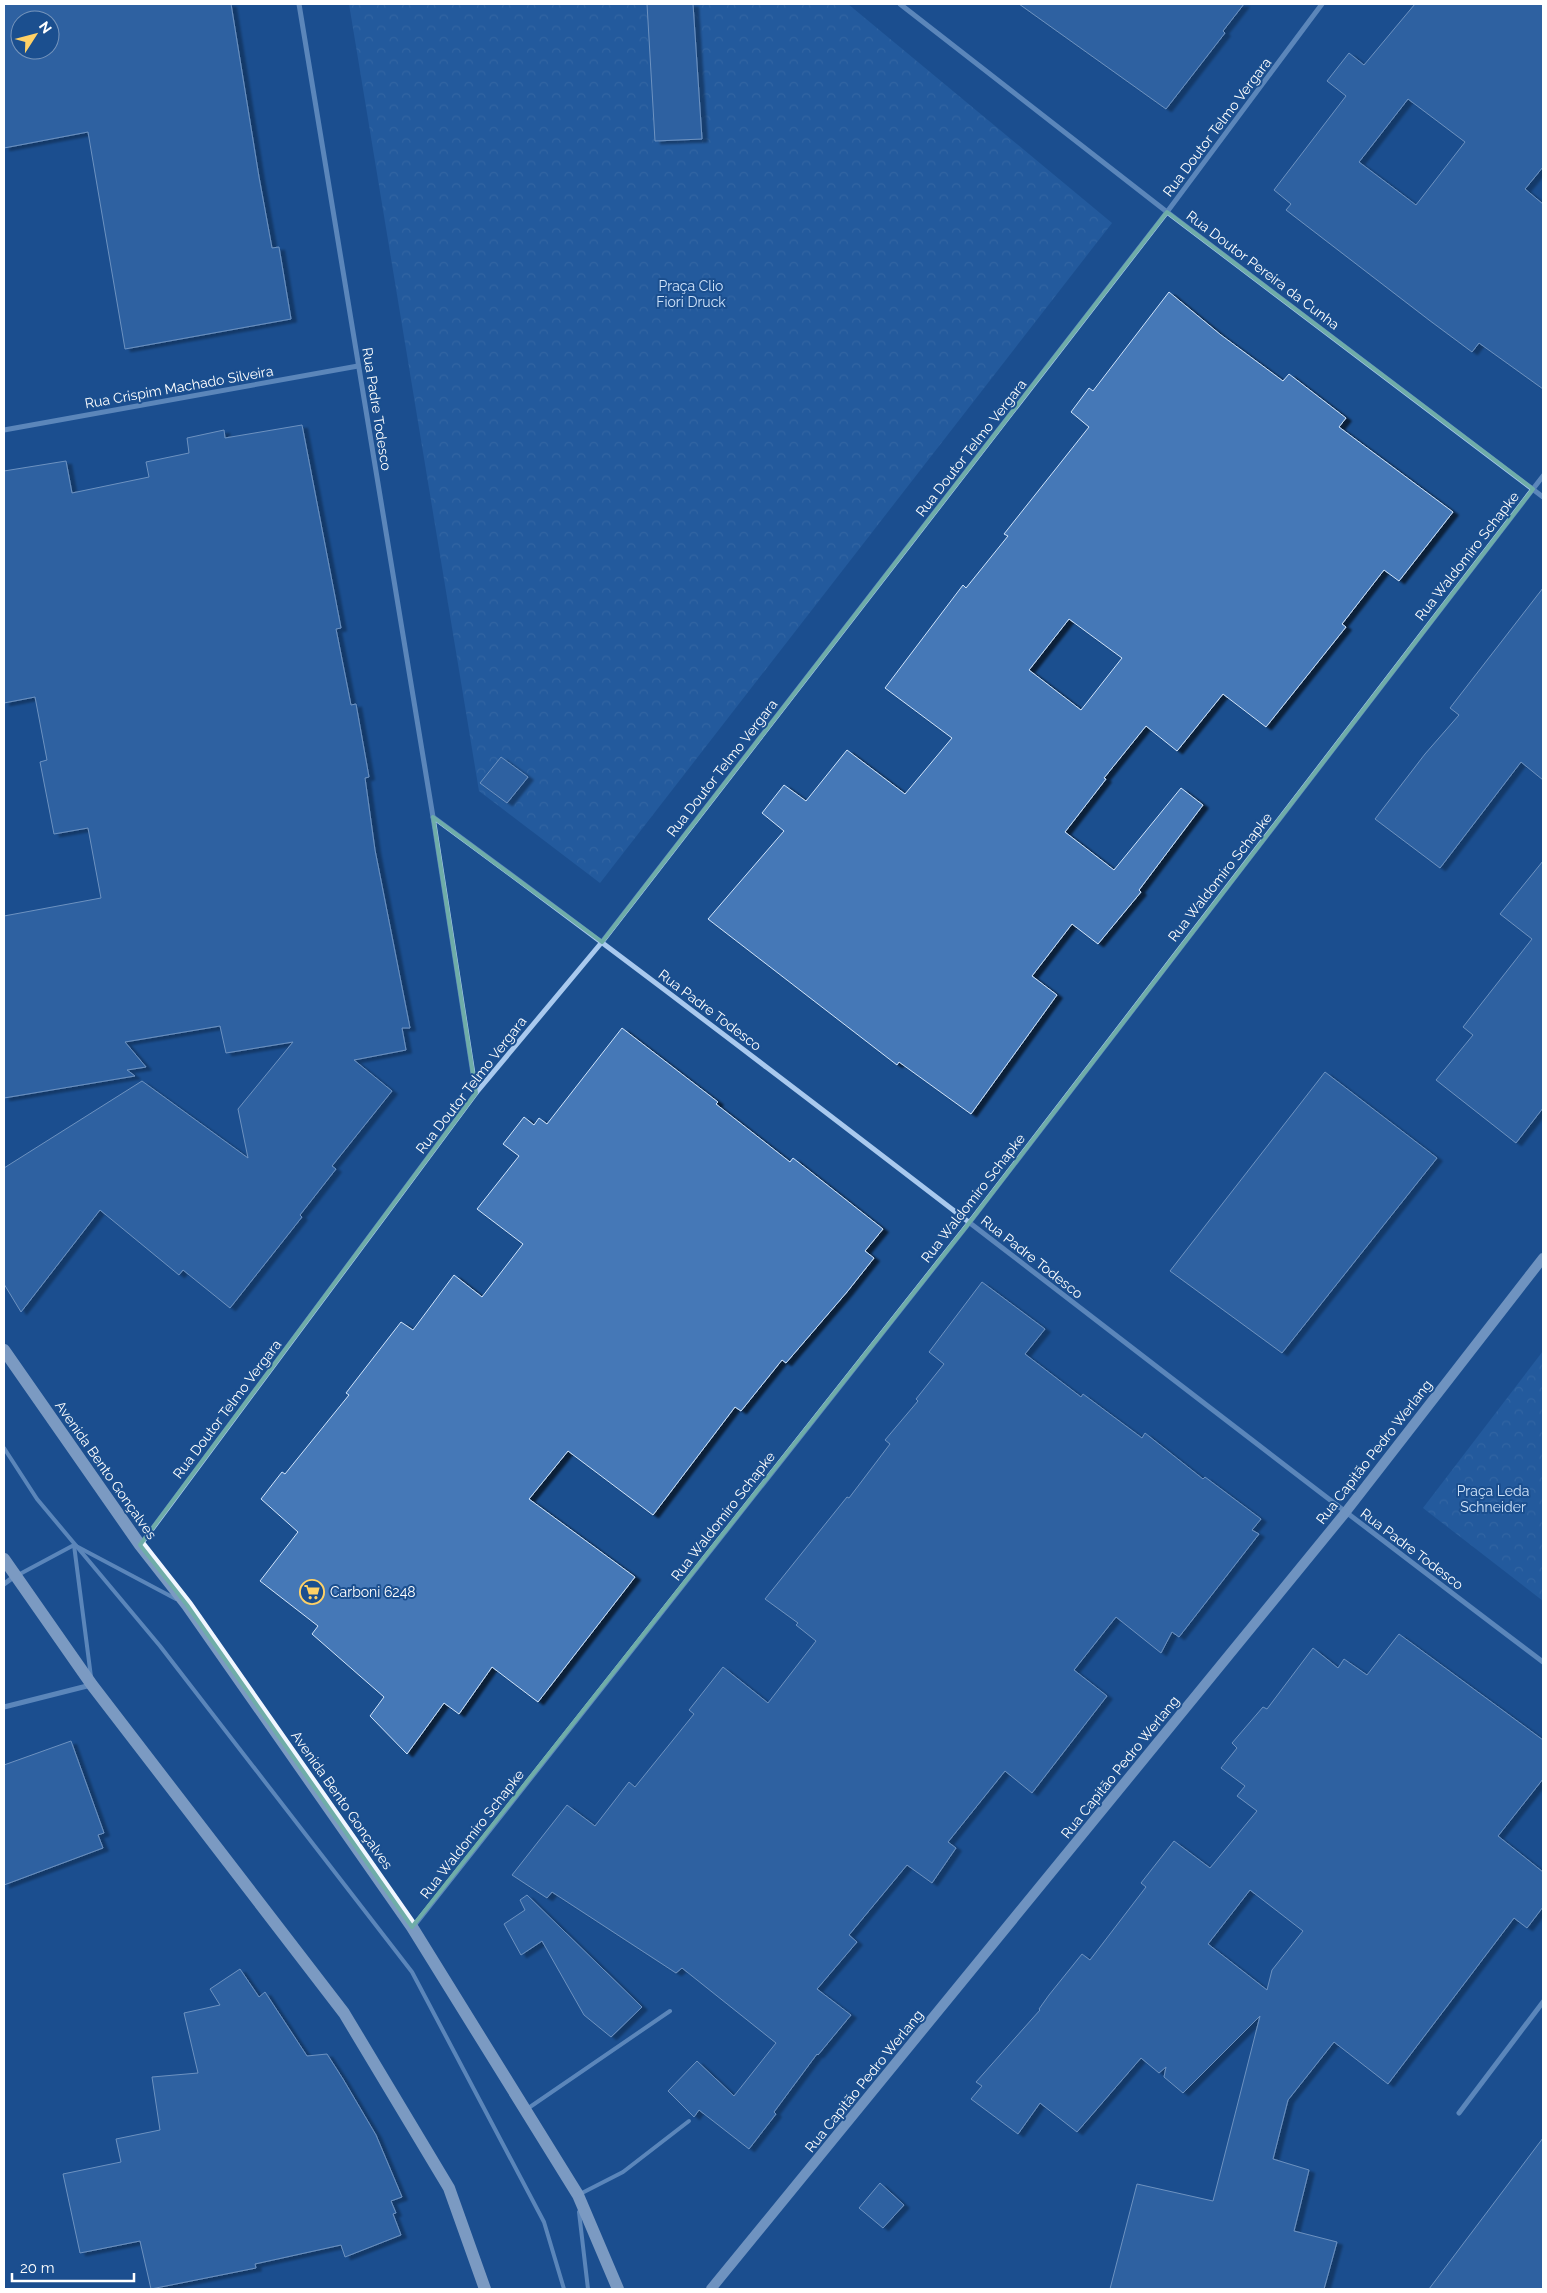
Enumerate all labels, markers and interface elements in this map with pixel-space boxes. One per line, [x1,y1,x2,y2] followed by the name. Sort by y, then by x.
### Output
[10,10,60,60] north arrow
[36,18,55,36] text: N
[1160,55,1274,199] street label: Rua Doutor Telmo Vergara
[1184,207,1342,333] street label: Rua Doutor Pereira da Cunha
[656,278,726,310] park label: Praça Clio Fiori Druck
[359,346,395,472] street label: Rua Padre Todesco
[84,363,274,411] street label: Rua Crispim Machado Silveira
[913,376,1029,520] street label: Rua Doutor Telmo Vergara
[1412,488,1522,624] street label: Rua Waldomiro Schapke
[664,696,780,840] street label: Rua Doutor Telmo Vergara
[1165,809,1275,945] street label: Rua Waldomiro Schapke
[655,966,765,1054] street label: Rua Padre Todesco
[413,1013,529,1157] street label: Rua Doutor Telmo Vergara
[918,1130,1028,1266] street label: Rua Waldomiro Schapke
[978,1212,1086,1302] street label: Rua Padre Todesco
[170,1337,284,1481] street label: Rua Doutor Telmo Vergara
[1313,1377,1435,1527] street label: Rua Capitão Pedro Werlang
[52,1398,160,1542] street label: Avenida Bento Gonçalves
[668,1448,778,1584] street label: Rua Waldomiro Schapke
[1457,1483,1529,1515] park label: Praça Leda Schneider
[1357,1505,1467,1593] street label: Rua Padre Todesco
[299,1579,325,1605] supermarket icon: Carboni 6248
[330,1584,416,1600] place label: Carboni 6248
[1058,1693,1182,1841] street label: Rua Capitão Pedro Werlang
[288,1728,396,1872] street label: Avenida Bento Gonçalves
[417,1766,527,1902] street label: Rua Waldomiro Schapke
[802,2007,926,2155] street label: Rua Capitão Pedro Werlang
[12,2250,135,2282] scale bar
[20,2259,55,2277] text: 20 m

